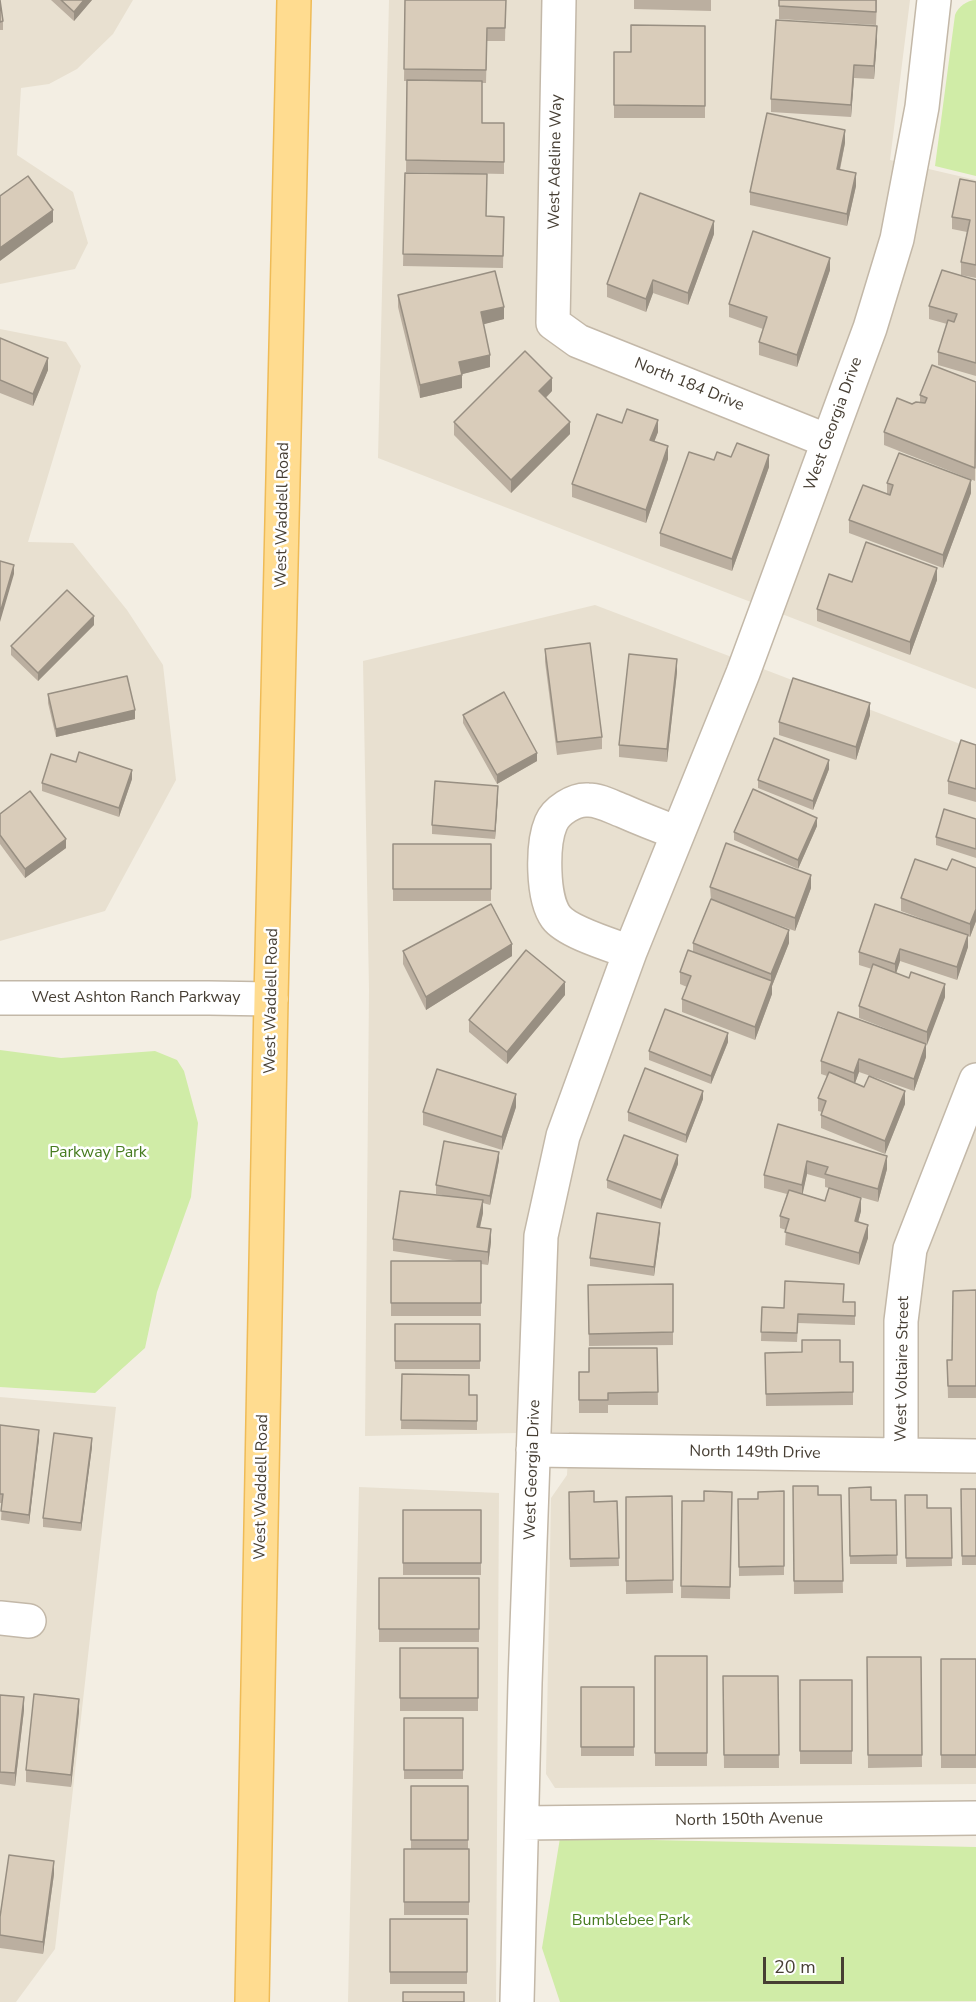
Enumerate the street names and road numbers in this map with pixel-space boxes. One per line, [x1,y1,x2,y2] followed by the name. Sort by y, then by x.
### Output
[545,94,567,230] street label: West Adeline Way
[631,354,747,416] street label: North 184 Drive
[801,355,867,493] street label: West Georgia Drive
[272,442,294,588] street label: West Waddell Road
[261,928,283,1074] street label: West Waddell Road
[32,988,240,1008] street label: West Ashton Ranch Parkway
[892,1296,914,1442] street label: West Voltaire Street
[521,1399,545,1541] street label: West Georgia Drive
[251,1414,273,1560] street label: West Waddell Road
[689,1442,821,1464] street label: North 149th Drive
[675,1809,823,1831] street label: North 150th Avenue

